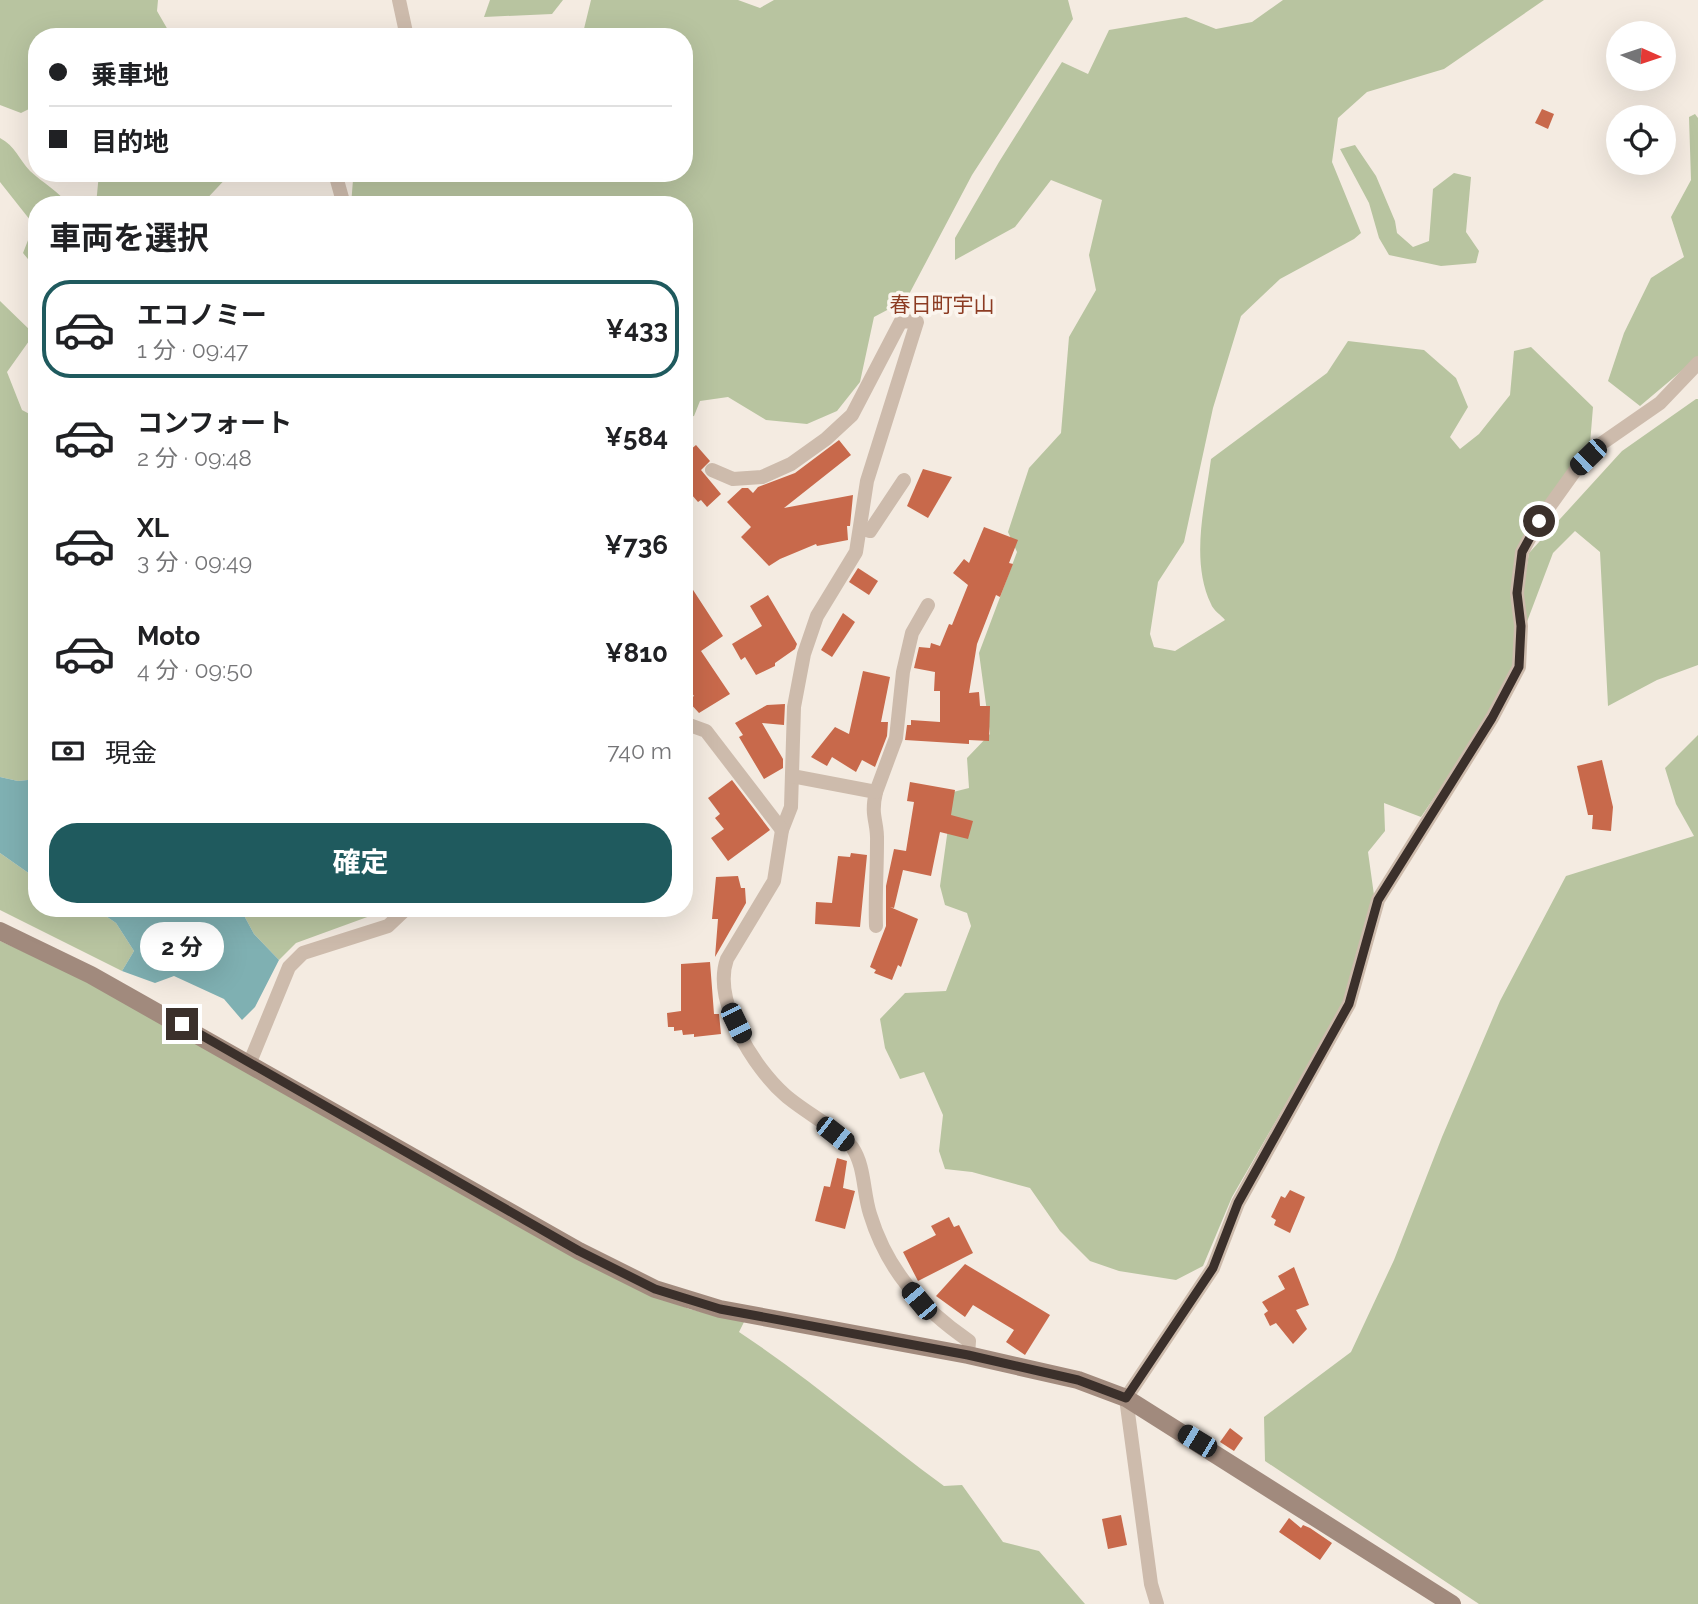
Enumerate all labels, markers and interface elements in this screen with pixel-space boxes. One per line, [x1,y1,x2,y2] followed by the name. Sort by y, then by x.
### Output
[1606,21,1676,91] north arrow
[1606,21,1676,175] map controls
[91,60,169,90] text: 乗車地
[1606,105,1676,175] button: locate
[91,127,169,157] text: 目的地
[49,219,209,256] text: 車両を選択
[890,292,995,317] district label: 春日町宇山
[53,298,116,361] icon: car
[137,300,267,330] text: エコノミー
[606,314,668,344] text: ¥433
[137,336,248,363] text: 1 分 · 09:47
[53,406,116,469] icon: car
[137,408,292,438] text: コンフォート
[605,422,668,452] text: ¥584
[1566,435,1611,479] car
[137,444,252,471] text: 2 分 · 09:48
[1523,505,1555,537] route start
[137,513,169,543] text: XL
[53,514,116,577] icon: car
[605,530,668,560] text: ¥736
[137,548,252,575] text: 3 分 · 09:49
[137,621,200,651] text: Moto
[53,622,116,685] icon: car
[605,638,668,668] text: ¥810
[137,656,253,683] text: 4 分 · 09:50
[49,732,87,770] icon: cash
[607,737,672,764] text: 740 m
[105,738,157,768] text: 現金
[49,823,672,903] button: 確定
[140,922,224,972] callout: 2 分
[161,933,203,960] text: 2 分
[718,1000,755,1046] car
[166,1008,198,1040] route end
[812,1113,859,1155] car
[898,1278,941,1324] car
[1174,1421,1221,1461] car

